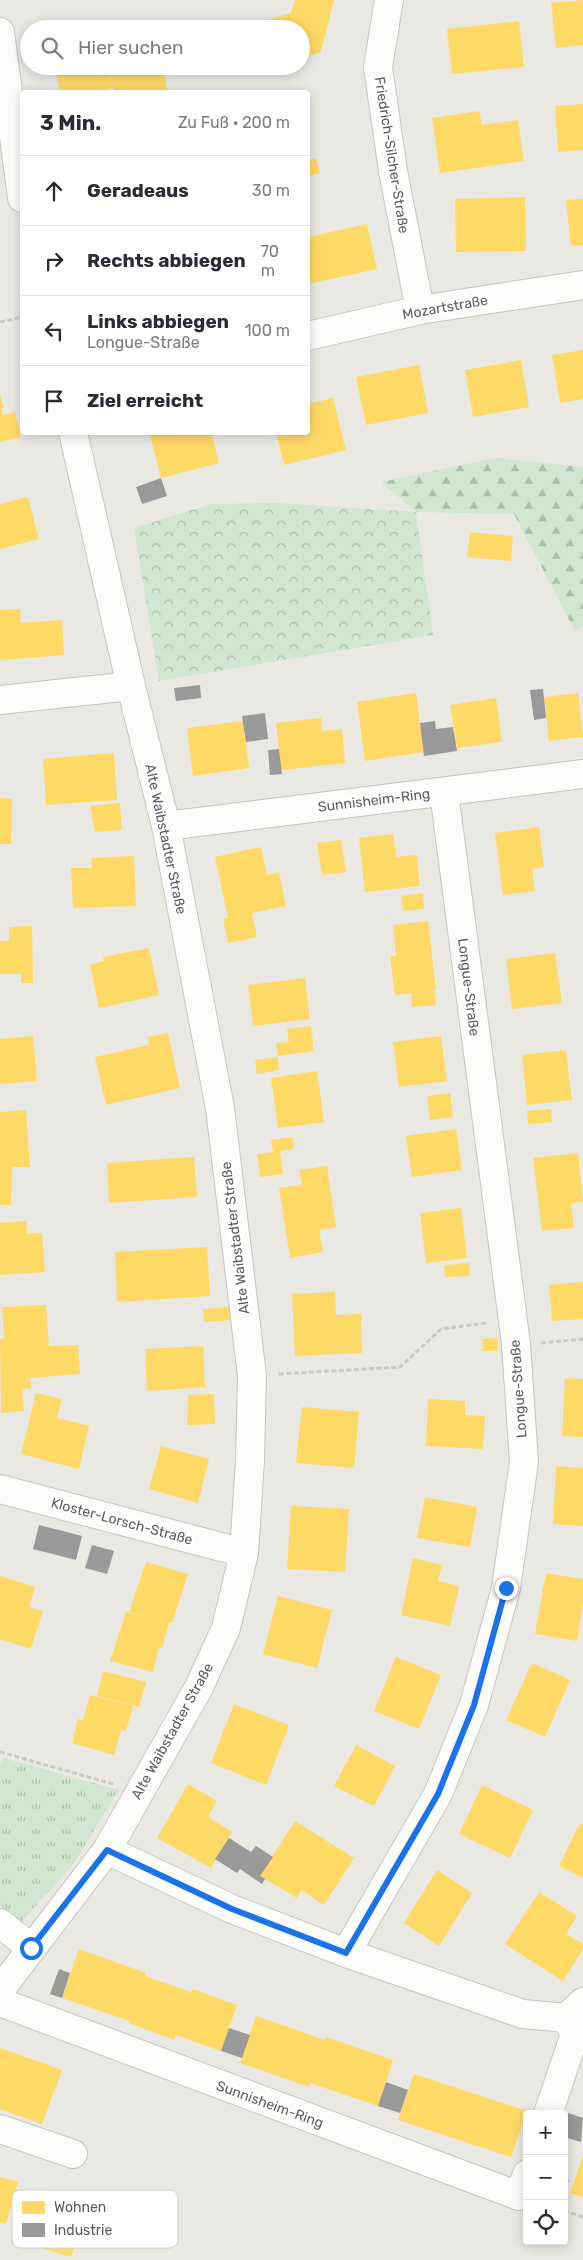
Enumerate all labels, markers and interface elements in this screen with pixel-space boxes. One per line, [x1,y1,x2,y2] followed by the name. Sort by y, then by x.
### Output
[20,20,310,75] search box
[38,34,66,62] icon: search
[78,36,184,59] text: Hier suchen
[371,75,412,235] street label: Friedrich-Silcher-Straße
[40,110,101,135] text: 3 Min.
[178,113,290,132] text: Zu Fuß · 200 m
[40,177,68,205] icon: ahead
[87,179,189,202] text: Geradeaus
[252,181,290,200] text: 30 m
[261,242,279,280] text: 70 m
[40,247,68,275] icon: right
[87,249,246,272] text: Rechts abbiegen
[401,292,489,323] street label: Mozartstraße
[87,310,229,333] text: Links abbiegen
[40,317,68,345] icon: left
[245,321,290,340] text: 100 m
[87,333,200,352] text: Longue-Straße
[40,387,68,415] icon: arrive
[87,389,203,412] text: Ziel erreicht
[141,762,190,916] street label: Alte Waibstadter Straße
[317,785,431,816] street label: Sunnisheim-Ring
[454,937,483,1037] street label: Longue-Straße
[218,1161,253,1315] street label: Alte Waibstadter Straße
[507,1339,530,1439] street label: Longue-Straße
[49,1494,195,1549] street label: Kloster-Lorsch-Straße
[495,1577,518,1600] route end
[128,1660,217,1802] street label: Alte Waibstadter Straße
[20,1937,43,1960] route start
[214,2077,326,2132] street label: Sunnisheim-Ring
[523,2110,568,2245] map controls
[523,2110,568,2155] button: +
[523,2155,568,2200] button: −
[12,2190,178,2248] legend
[54,2199,106,2216] text: Wohnen
[523,2200,568,2245] button: locate
[54,2222,112,2239] text: Industrie

